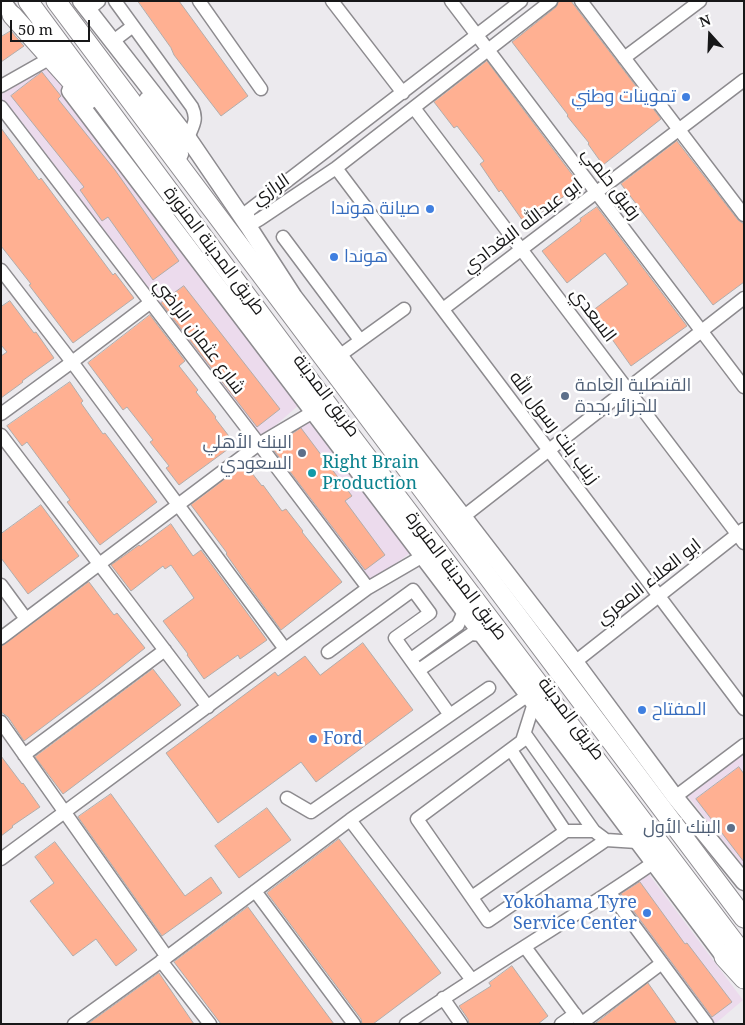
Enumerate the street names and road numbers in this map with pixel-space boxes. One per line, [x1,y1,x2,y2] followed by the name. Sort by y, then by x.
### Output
[577,143,645,225] street label: رفيق حلمي
[248,170,294,210] street label: الرازي
[459,174,587,278] street label: ابو عبدالله البغدادي
[159,182,269,320] street label: طريق المدينة المنورة
[149,275,249,399] street label: شارع عثمان الراضي
[566,284,620,346] street label: السعدي
[288,350,364,442] street label: طريق المدينة
[505,367,603,489] street label: زينب بنت رسول الله
[401,507,511,645] street label: طريق المدينة المنورة
[592,534,706,630] street label: ابو العلاء المعري
[533,673,609,765] street label: طريق المدينة

